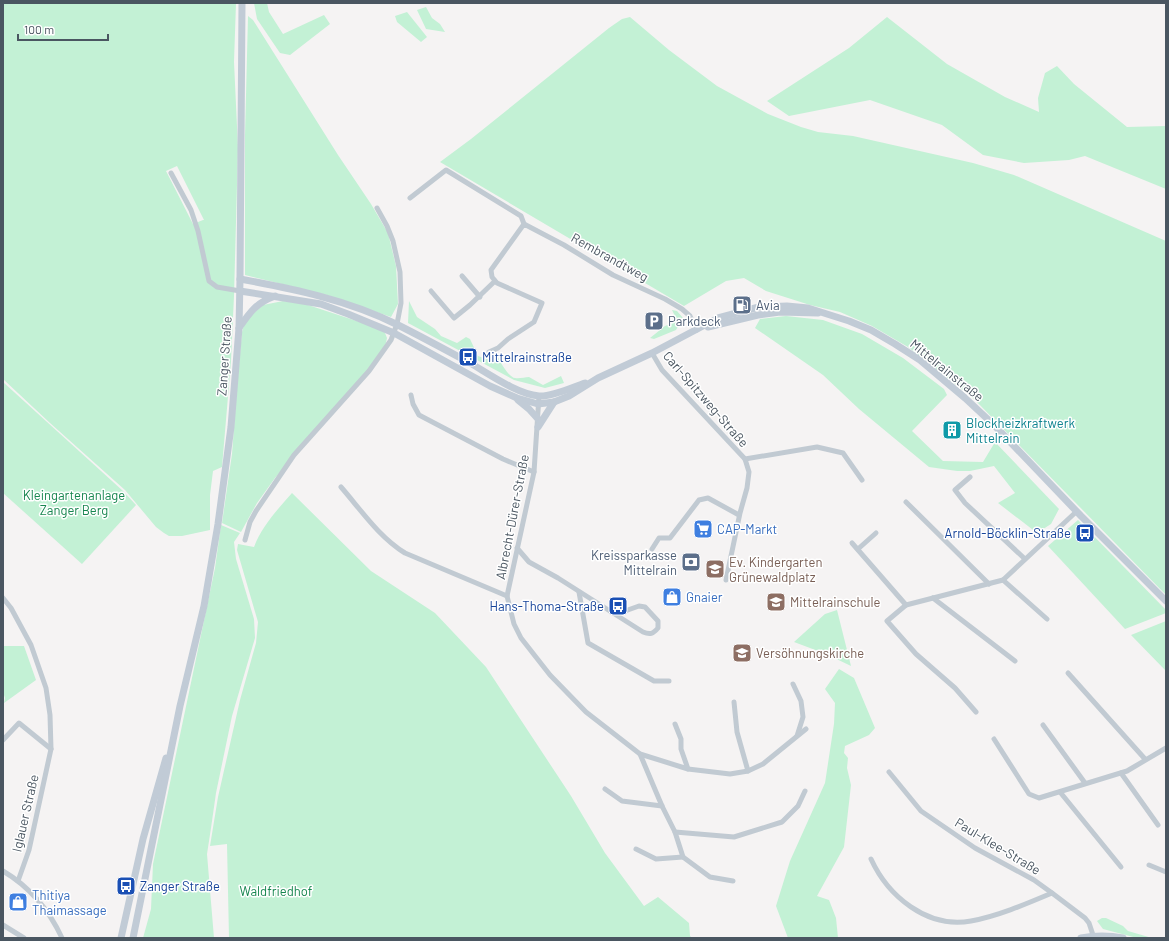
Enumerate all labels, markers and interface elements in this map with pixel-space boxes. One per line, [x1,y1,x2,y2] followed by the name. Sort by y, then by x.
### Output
[18,16,108,42] scale bar
[24,22,54,36] text: 100 m
[569,229,651,285] street label: Rembrandtweg
[731,294,753,316] fuel station icon: Avia
[756,297,780,313] place label: Avia
[643,310,665,332] parking icon: Parkdeck
[668,313,721,329] place label: Parkdeck
[213,316,235,396] street label: Zanger Straße
[907,335,987,405] street label: Mittelrainstraße
[457,346,479,368] bus stop icon: Mittelrainstraße
[660,348,752,450] street label: Carl-Spitzweg-Straße
[482,349,572,365] place label: Mittelrainstraße
[966,415,1075,446] place label: Blockheizkraftwerk Mittelrain
[941,419,963,441] building icon: Blockheizkraftwerk Mittelrain
[492,453,532,581] street label: Albrecht-Dürer-Straße
[23,487,125,518] park label: Kleingartenanlage Zanger Berg
[692,518,714,540] supermarket icon: CAP-Markt
[717,521,777,537] place label: CAP-Markt
[1074,522,1096,544] bus stop icon: Arnold-Böcklin-Straße
[945,525,1071,541] place label: Arnold-Böcklin-Straße
[591,547,677,578] place label: Kreissparkasse Mittelrain
[680,551,702,573] bank icon: Kreissparkasse Mittelrain
[729,554,822,585] place label: Ev. Kindergarten Grünewaldplatz
[704,558,726,580] school or university icon: Ev. Kindergarten Grünewaldplatz
[661,586,683,608] shop icon: Gnaier
[686,589,723,605] place label: Gnaier
[765,591,787,613] school or university icon: Mittelrainschule
[790,594,880,610] place label: Mittelrainschule
[607,595,629,617] bus stop icon: Hans-Thoma-Straße
[489,598,604,614] place label: Hans-Thoma-Straße
[731,642,753,664] school or university icon: Versöhnungskirche
[756,645,864,661] place label: Versöhnungskirche
[8,773,42,853] street label: Iglauer Straße
[952,814,1044,878] street label: Paul-Klee-Straße
[115,875,137,897] bus stop icon: Zanger Straße
[140,878,220,894] place label: Zanger Straße
[240,883,313,899] park label: Waldfriedhof
[32,887,107,918] place label: Thitiya Thaimassage
[7,891,29,913] shop icon: Thitiya Thaimassage

